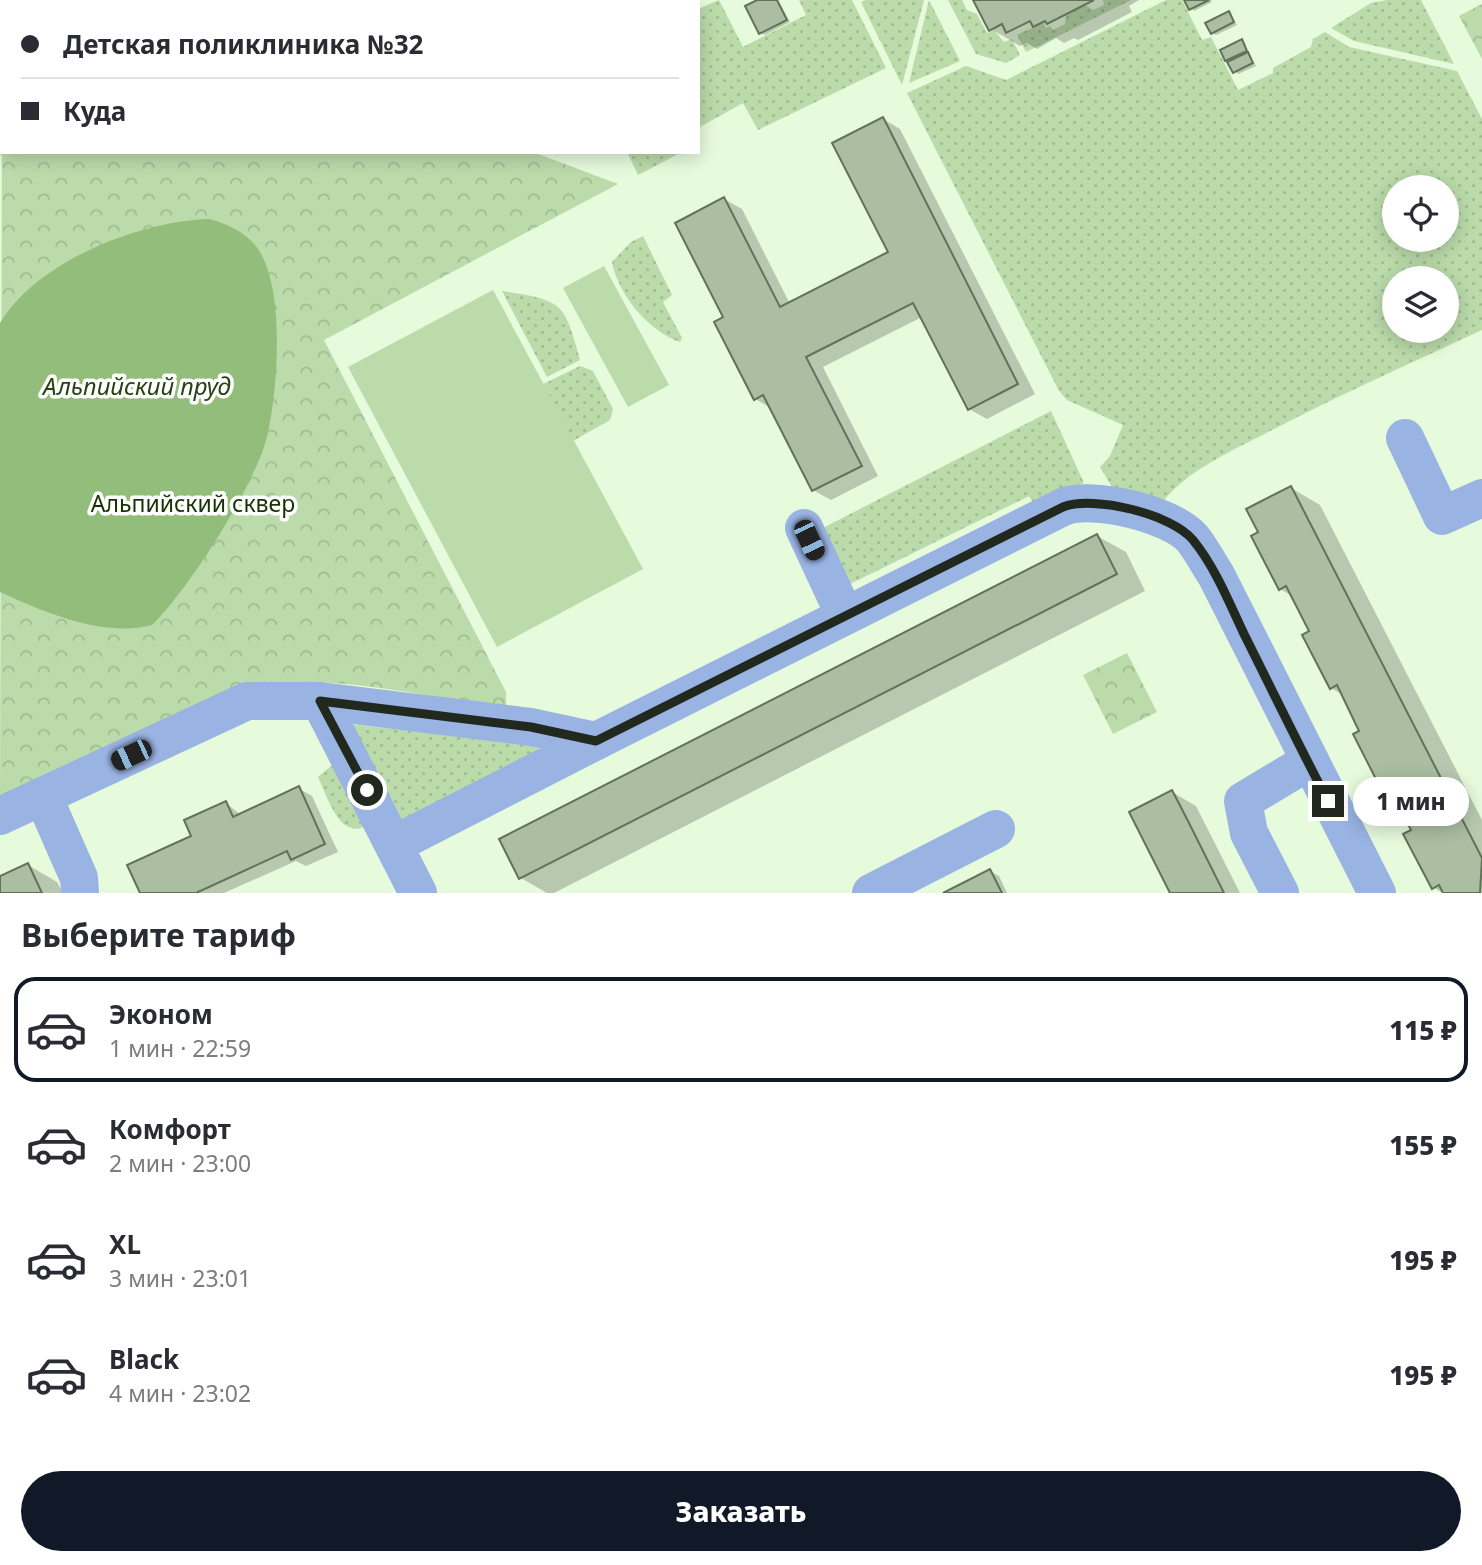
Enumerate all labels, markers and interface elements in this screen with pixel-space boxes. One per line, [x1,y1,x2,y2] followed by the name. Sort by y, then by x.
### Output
[63,26,423,62] text: Детская поликлиника №32
[63,93,126,129] text: Куда
[1382,175,1459,343] map controls
[1382,175,1459,252] button: locate
[1382,266,1459,343] button: layers
[41,369,231,402] water label: Альпийский пруд
[91,487,295,519] park label: Альпийский сквер
[791,517,828,563] car
[108,737,155,773] car
[351,774,383,806] route start
[1352,776,1468,826] callout: 1 мин
[1312,785,1344,817] route end
[1376,785,1446,817] text: 1 мин
[21,913,296,956] text: Выберите тариф
[109,996,213,1032] text: Эконом
[25,998,88,1061] icon: car
[1389,1012,1457,1048] text: 115 ₽
[109,1032,251,1064] text: 1 мин · 22:59
[109,1111,231,1147] text: Комфорт
[25,1113,88,1176] icon: car
[1389,1127,1457,1163] text: 155 ₽
[109,1147,251,1179] text: 2 мин · 23:00
[109,1226,141,1262] text: XL
[25,1228,88,1291] icon: car
[1389,1242,1457,1278] text: 195 ₽
[109,1262,251,1294] text: 3 мин · 23:01
[109,1341,179,1377] text: Black
[25,1343,88,1406] icon: car
[1389,1357,1457,1393] text: 195 ₽
[109,1377,251,1409] text: 4 мин · 23:02
[21,1471,1461,1551] button: Заказать

